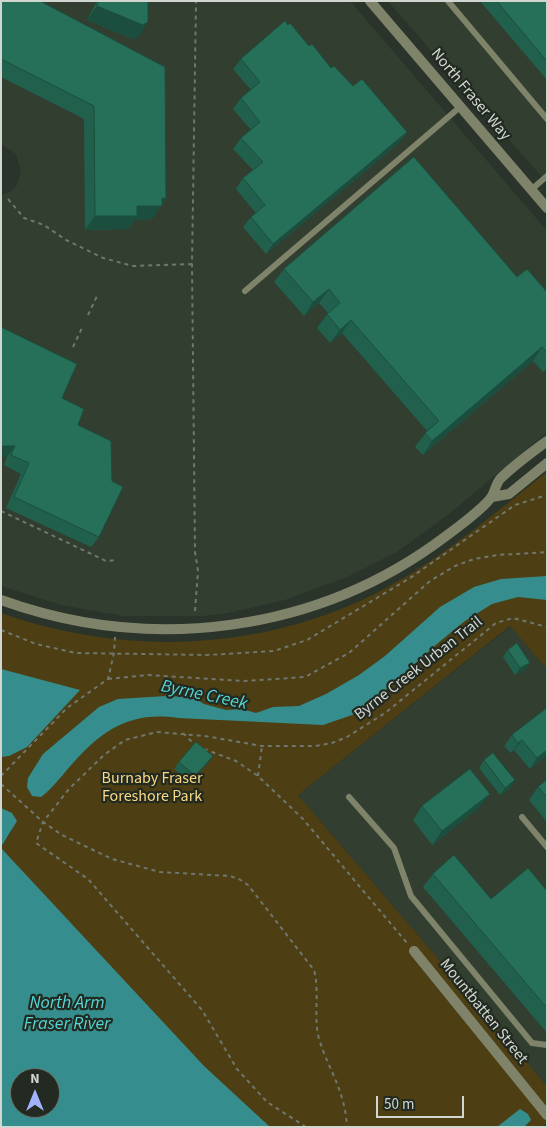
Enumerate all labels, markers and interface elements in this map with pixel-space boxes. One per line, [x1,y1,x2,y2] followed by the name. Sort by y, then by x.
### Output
[426,45,514,145] street label: North Fraser Way
[351,613,487,725] street label: Byrne Creek Urban Trail
[159,676,249,716] water label: Byrne Creek
[102,769,202,807] park label: Burnaby Fraser Foreshore Park
[435,955,531,1069] street label: Mountbatten Street
[24,993,110,1036] water label: North Arm Fraser River
[10,1068,60,1118] north arrow
[30,1069,40,1089] text: N
[378,1086,466,1118] scale bar
[384,1094,414,1115] text: 50 m

